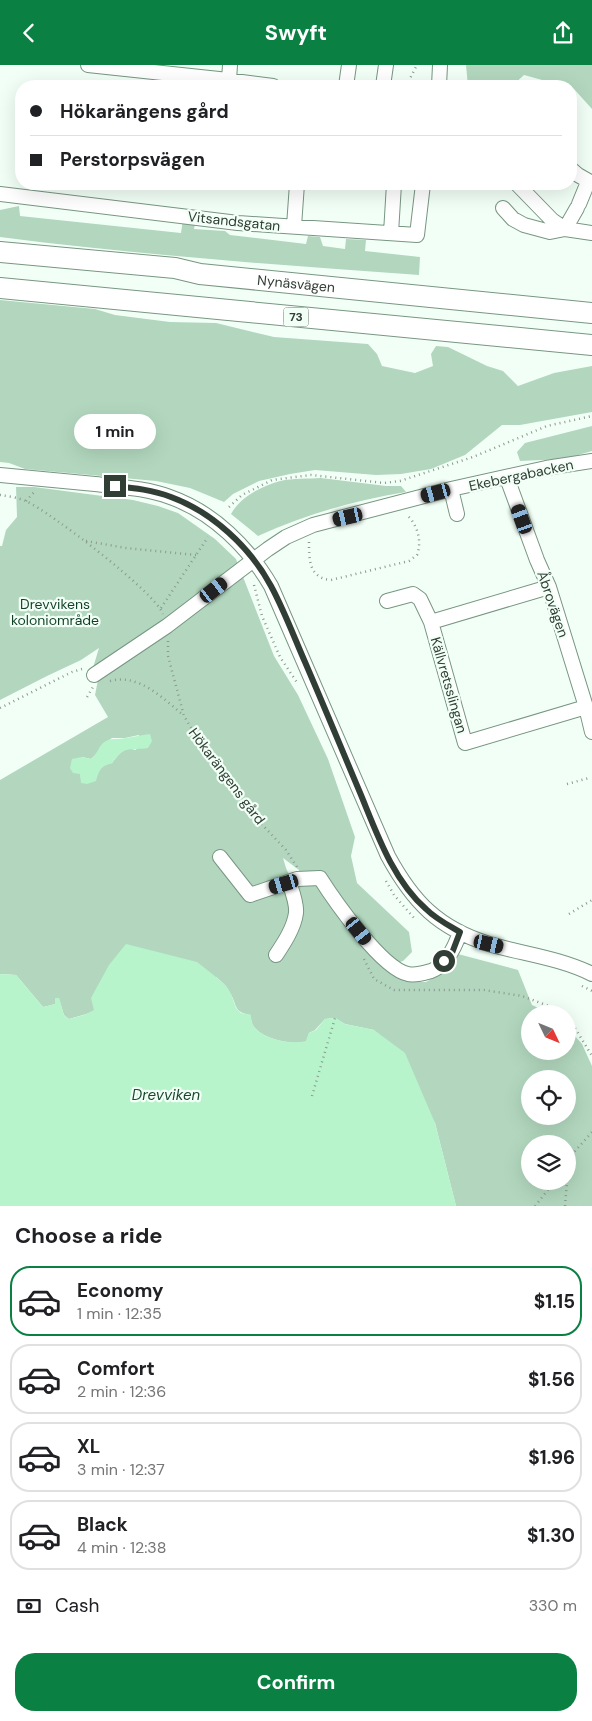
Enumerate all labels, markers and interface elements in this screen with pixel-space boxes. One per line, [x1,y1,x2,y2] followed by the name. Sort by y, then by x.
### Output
[265,18,327,47] text: Swyft
[15,19,43,47] icon: back
[549,19,577,47] icon: share
[60,99,229,124] text: Hökarängens gård
[60,147,205,172] text: Perstorpsvägen
[187,207,281,235] street label: Vitsandsgatan
[256,271,336,296] street label: Nynäsvägen
[284,307,308,327] road number: 73
[74,413,156,449] callout: 1 min
[96,421,134,442] text: 1 min
[467,455,575,495] street label: Ekebergabacken
[104,475,126,497] route end
[419,482,452,504] car
[509,502,534,536] car
[331,506,364,528] car
[533,568,573,640] street label: Åbrovägen
[197,575,230,605] car
[11,595,99,629] park label: Drevvikens koloniområde
[427,635,471,735] street label: Källvretsslingan
[185,724,269,828] street label: Hökarängens gård
[267,873,300,895] car
[343,915,374,947] car
[472,933,505,955] car
[433,950,455,972] route start
[521,1005,576,1060] north arrow
[521,1005,576,1190] map controls
[521,1070,576,1125] button: locate
[132,1085,201,1105] water label: Drevviken
[521,1135,576,1190] button: layers
[15,1221,163,1250] text: Choose a ride
[77,1278,164,1303] text: Economy
[17,1279,62,1324] icon: car
[534,1289,575,1314] text: $1.15
[77,1303,162,1324] text: 1 min · 12:35
[77,1356,155,1381] text: Comfort
[17,1357,62,1402] icon: car
[528,1367,575,1392] text: $1.56
[77,1381,166,1402] text: 2 min · 12:36
[77,1434,100,1459] text: XL
[17,1435,62,1480] icon: car
[528,1445,575,1470] text: $1.96
[77,1459,165,1480] text: 3 min · 12:37
[77,1512,128,1537] text: Black
[17,1513,62,1558] icon: car
[527,1523,575,1548] text: $1.30
[77,1537,167,1558] text: 4 min · 12:38
[15,1592,43,1620] icon: cash
[55,1593,99,1618] text: Cash
[529,1595,577,1616] text: 330 m
[15,1653,577,1711] button: Confirm

